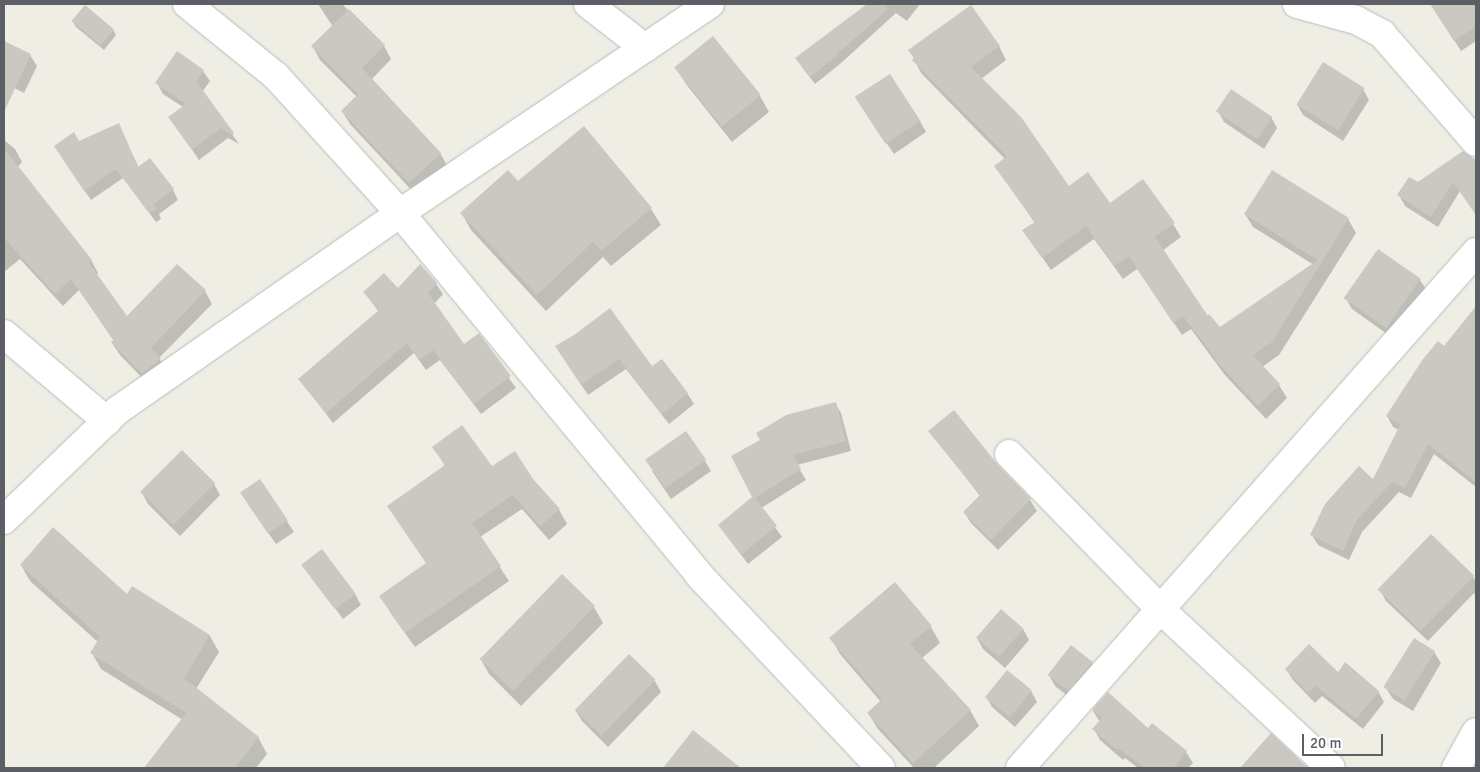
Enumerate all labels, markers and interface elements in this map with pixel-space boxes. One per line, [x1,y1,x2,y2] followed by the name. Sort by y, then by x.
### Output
[1305,724,1386,756] scale bar
[1310,734,1341,752] text: 20 m

